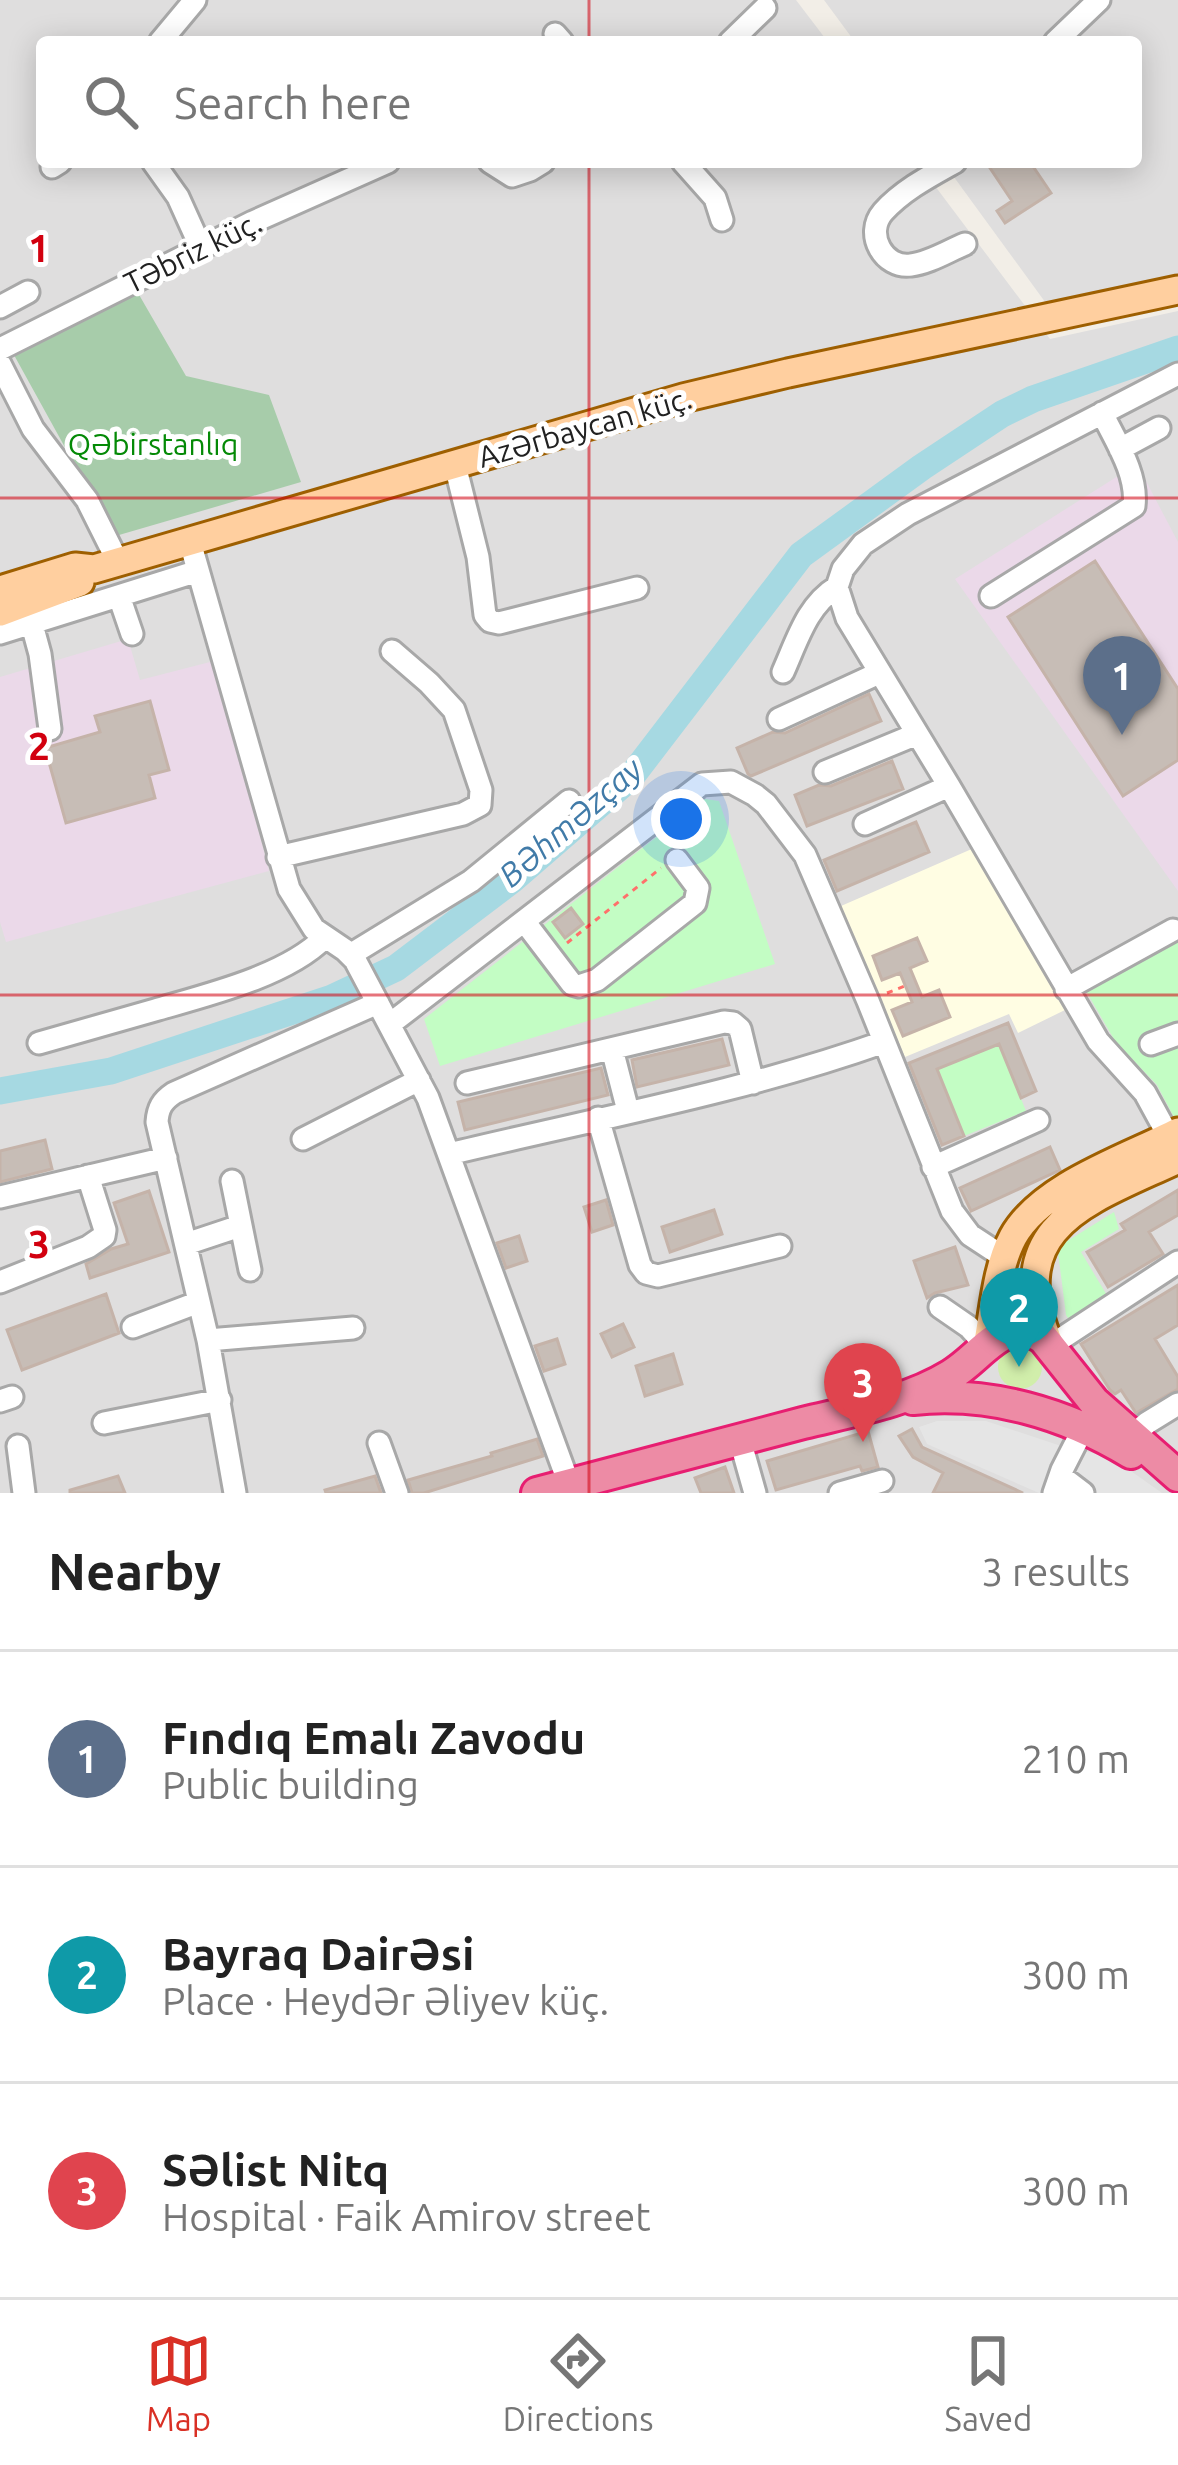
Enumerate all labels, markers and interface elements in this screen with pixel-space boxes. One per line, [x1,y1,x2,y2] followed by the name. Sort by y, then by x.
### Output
[36,36,1142,168] search box
[78,69,144,135] icon: search
[174,77,412,128] text: Search here
[118,204,267,300] street label: Təbriz küç.
[28,226,50,269] text: 1
[474,380,695,474] street label: Azərbaycan küç.
[68,427,238,461] park label: Qəbirstanlıq
[1083,636,1161,735] pin: 1
[28,724,50,767] text: 2
[491,749,649,893] water label: Bəhməzçay
[651,789,711,849] your location
[28,1222,50,1265] text: 3
[980,1268,1058,1367] pin: 2
[824,1343,902,1442] pin: 3
[48,1542,221,1600] text: Nearby
[981,1550,1130,1593] text: 3 results
[162,1712,585,1763] text: Fındıq Emalı Zavodu
[76,1737,98,1780] text: 1
[1021,1737,1130,1780] text: 210 m
[162,1763,419,1806] text: Public building
[162,1928,474,1979] text: Bayraq Dairəsi
[76,1953,98,1996] text: 2
[1021,1953,1130,1996] text: 300 m
[162,1979,609,2022] text: Place · Heydər Əliyev küç.
[162,2144,389,2195] text: Səlist Nitq
[76,2169,98,2212] text: 3
[1021,2169,1130,2212] text: 300 m
[162,2195,651,2238] text: Hospital · Faik Amirov street
[146,2328,212,2437] tab: Map
[503,2328,653,2437] tab: Directions
[945,2328,1032,2437] tab: Saved

